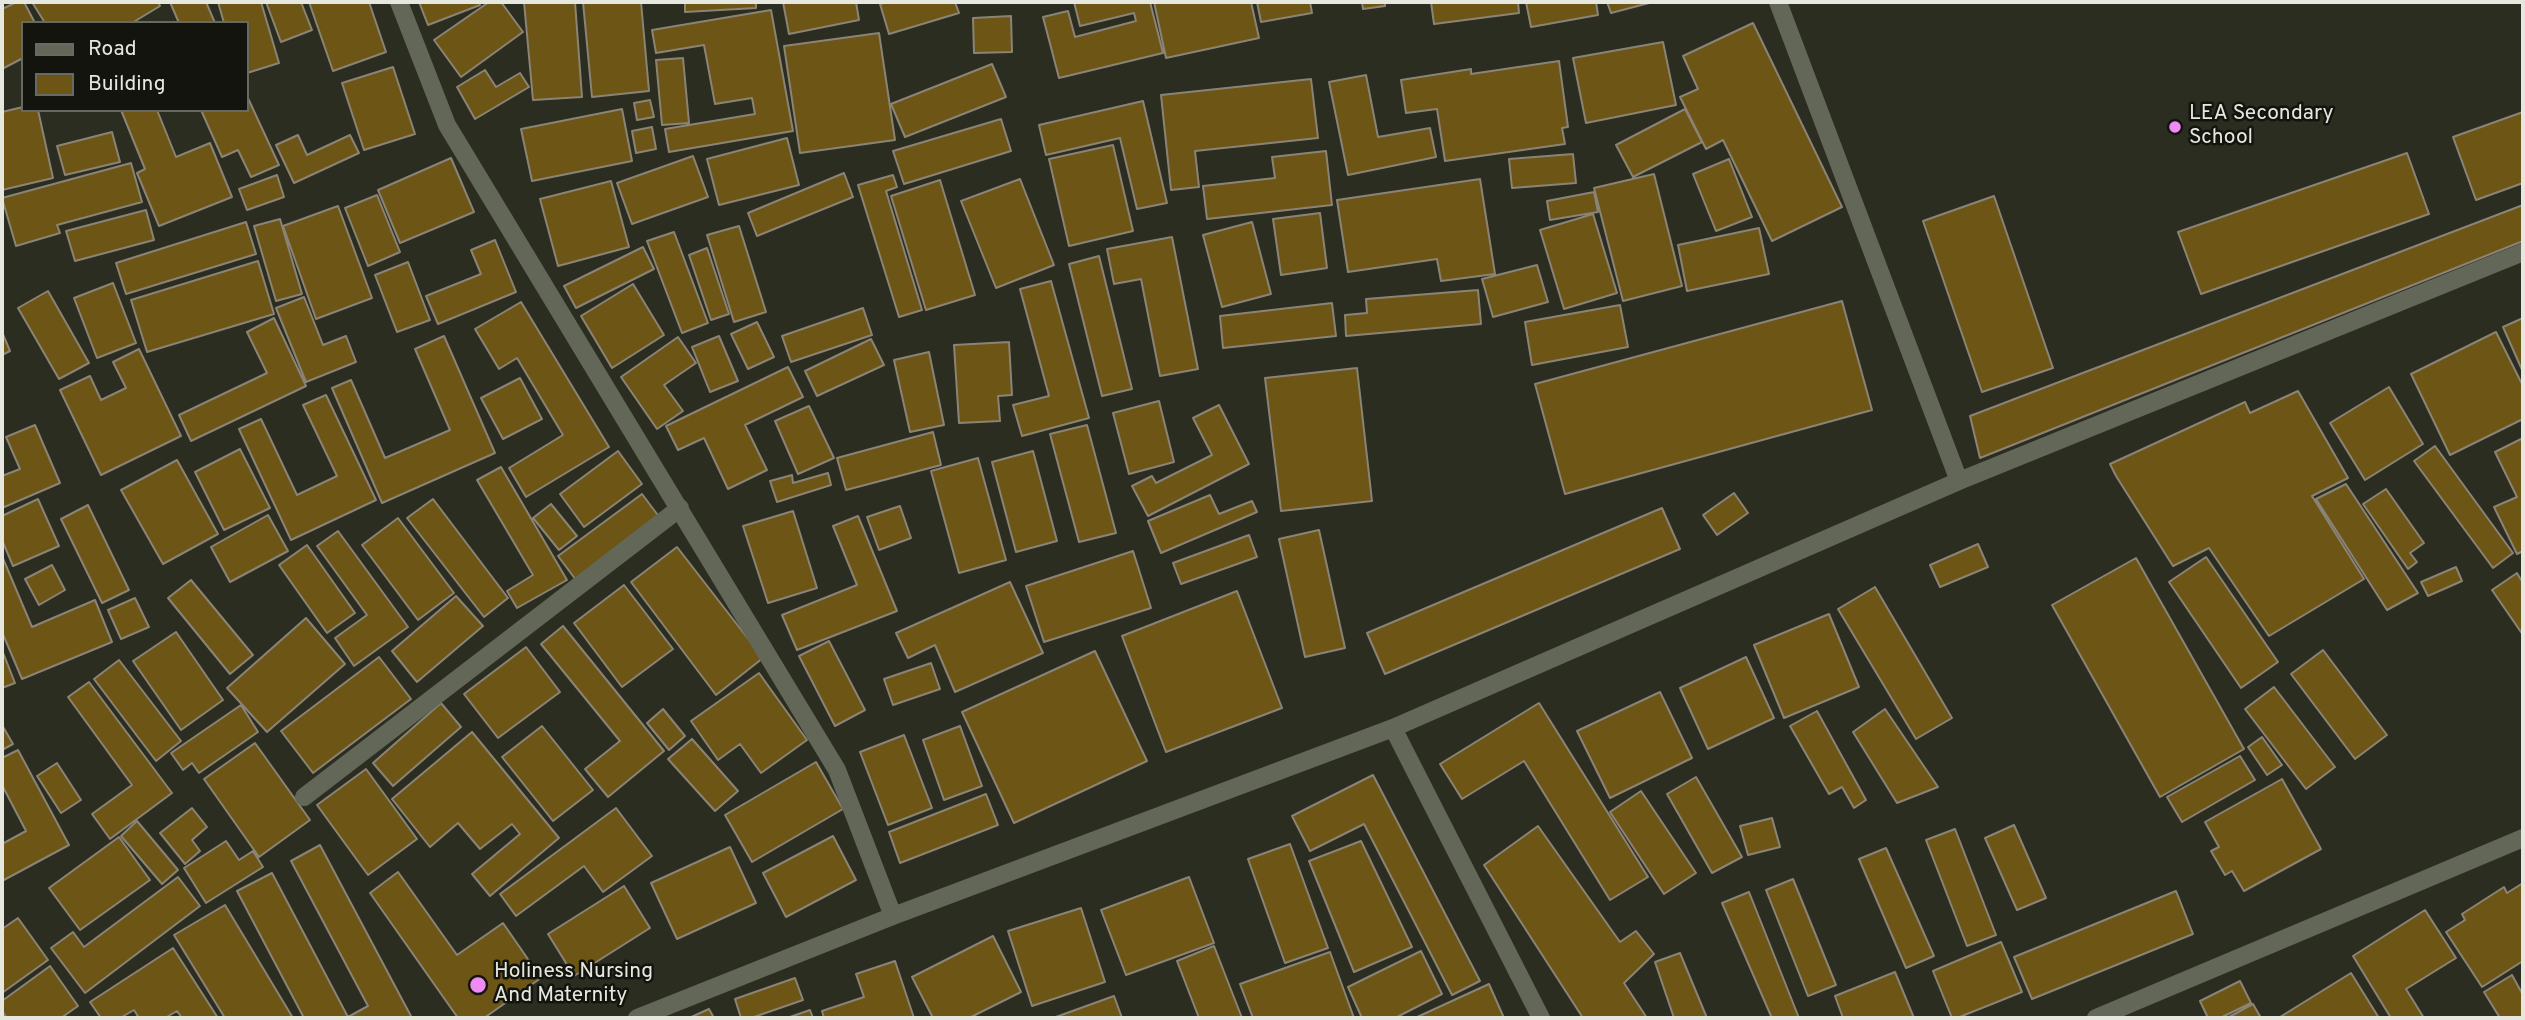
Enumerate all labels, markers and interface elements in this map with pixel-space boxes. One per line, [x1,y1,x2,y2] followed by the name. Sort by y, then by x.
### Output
[21,21,248,112] legend
[88,36,137,63] text: Road
[88,71,166,98] text: Building
[2189,102,2334,152] place label: LEA Secondary School
[2167,119,2183,135] marker: LEA Secondary School
[494,960,653,1010] place label: Holiness Nursing And Maternity
[468,975,488,995] marker: Holiness Nursing And Maternity

